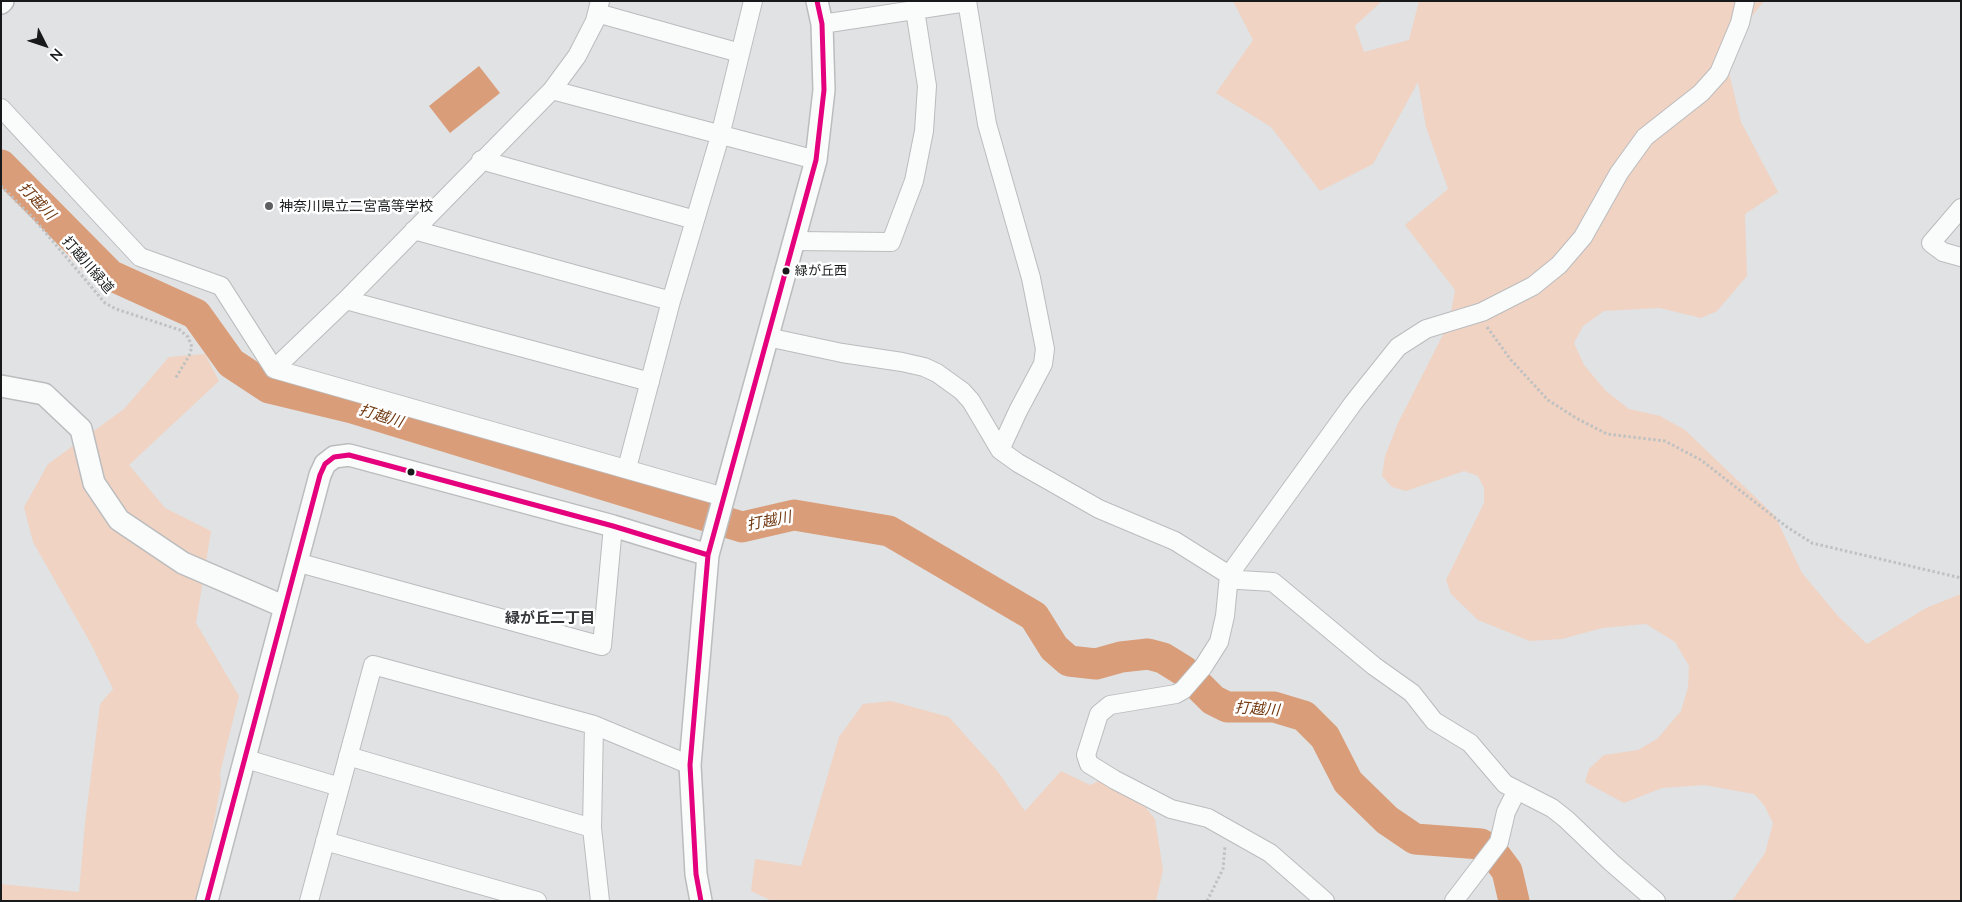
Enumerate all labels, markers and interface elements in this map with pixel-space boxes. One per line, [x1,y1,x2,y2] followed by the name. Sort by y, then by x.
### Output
[20,20,70,70] north arrow
[47,46,67,65] text: N
[15,179,59,223] water label: 打越川
[279,198,433,214] place label: 神奈川県立二宮高等学校
[263,200,275,212] marker: 神奈川県立二宮高等学校
[59,233,117,297] street label: 打越川緑道
[795,263,847,279] place label: 緑が丘西
[781,266,791,276] marker: 緑が丘西
[357,401,405,431] water label: 打越川
[406,467,416,477] unlabelled marker
[745,508,793,534] water label: 打越川
[505,609,595,627] district label: 緑が丘二丁目
[1234,698,1280,720] water label: 打越川

